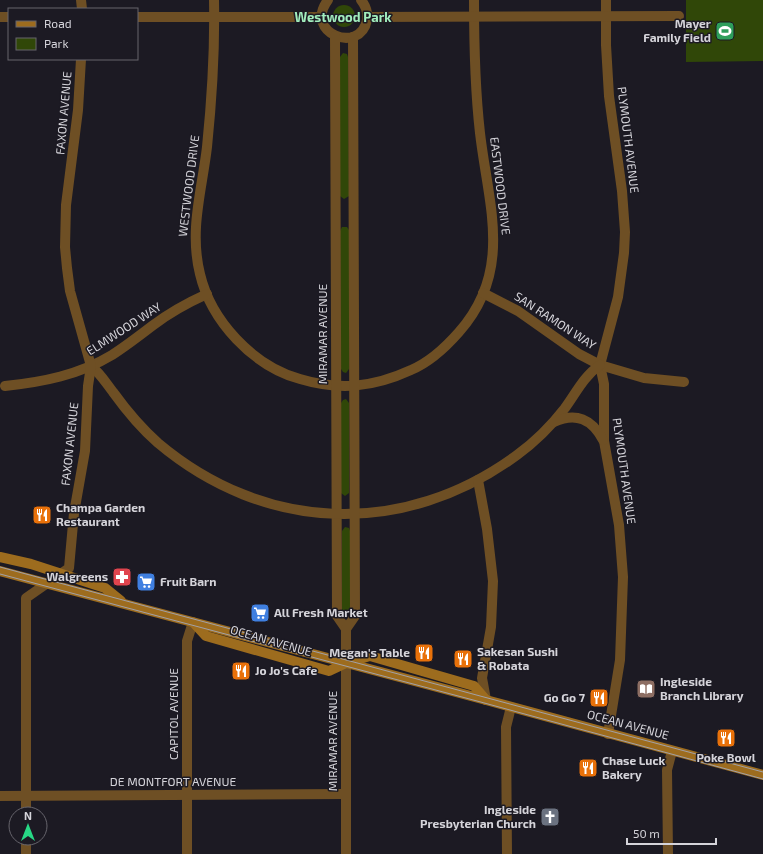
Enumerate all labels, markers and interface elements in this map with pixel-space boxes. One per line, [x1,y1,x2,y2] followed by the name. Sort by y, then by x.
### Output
[8,8,138,60] legend
[294,9,392,25] district label: Westwood Park
[44,16,72,30] text: Road
[643,16,711,45] place label: Mayer Family Field
[714,20,736,42] sports icon: Mayer Family Field
[44,36,69,50] text: Park
[52,70,74,155] street label: FAXON AVENUE
[616,86,642,194] street label: PLYMOUTH AVENUE
[175,134,201,238] street label: WESTWOOD DRIVE
[488,136,514,236] street label: EASTWOOD DRIVE
[315,283,329,384] street label: MIRAMAR AVENUE
[512,289,599,352] street label: SAN RAMON WAY
[84,299,163,357] street label: ELMWOOD WAY
[58,401,80,486] street label: FAXON AVENUE
[611,417,639,525] street label: PLYMOUTH AVENUE
[56,500,145,528] place label: Champa Garden Restaurant
[31,504,53,526] restaurant icon: Champa Garden Restaurant
[111,566,133,588] pharmacy icon: Walgreens
[47,569,108,583] place label: Walgreens
[135,571,157,593] supermarket icon: Fruit Barn
[160,574,216,588] place label: Fruit Barn
[249,602,271,624] supermarket icon: All Fresh Market
[274,605,368,619] place label: All Fresh Market
[229,622,314,658] street label: OCEAN AVENUE
[413,642,435,664] restaurant icon: Megan's Table
[477,644,558,672] place label: Sakesan Sushi & Robata
[329,645,410,659] place label: Megan's Table
[452,648,474,670] restaurant icon: Sakesan Sushi & Robata
[230,660,252,682] restaurant icon: Jo Jo's Cafe
[255,663,317,677] place label: Jo Jo's Cafe
[166,668,180,760] street label: CAPITOL AVENUE
[660,674,744,703] place label: Ingleside Branch Library
[635,678,657,700] library icon: Ingleside Branch Library
[588,687,610,709] restaurant icon: Go Go 7
[325,690,339,791] street label: MIRAMAR AVENUE
[544,690,586,704] place label: Go Go 7
[586,706,671,742] street label: OCEAN AVENUE
[715,727,737,749] restaurant icon: Poke Bowl
[696,750,756,764] place label: Poke Bowl
[602,753,665,782] place label: Chase Luck Bakery
[577,757,599,779] restaurant icon: Chase Luck Bakery
[110,774,236,788] street label: DE MONTFORT AVENUE
[420,802,536,831] place label: Ingleside Presbyterian Church
[8,806,48,846] north arrow
[539,806,561,828] church icon: Ingleside Presbyterian Church
[24,809,32,822] text: N
[627,820,716,846] scale bar
[633,826,660,840] text: 50 m

